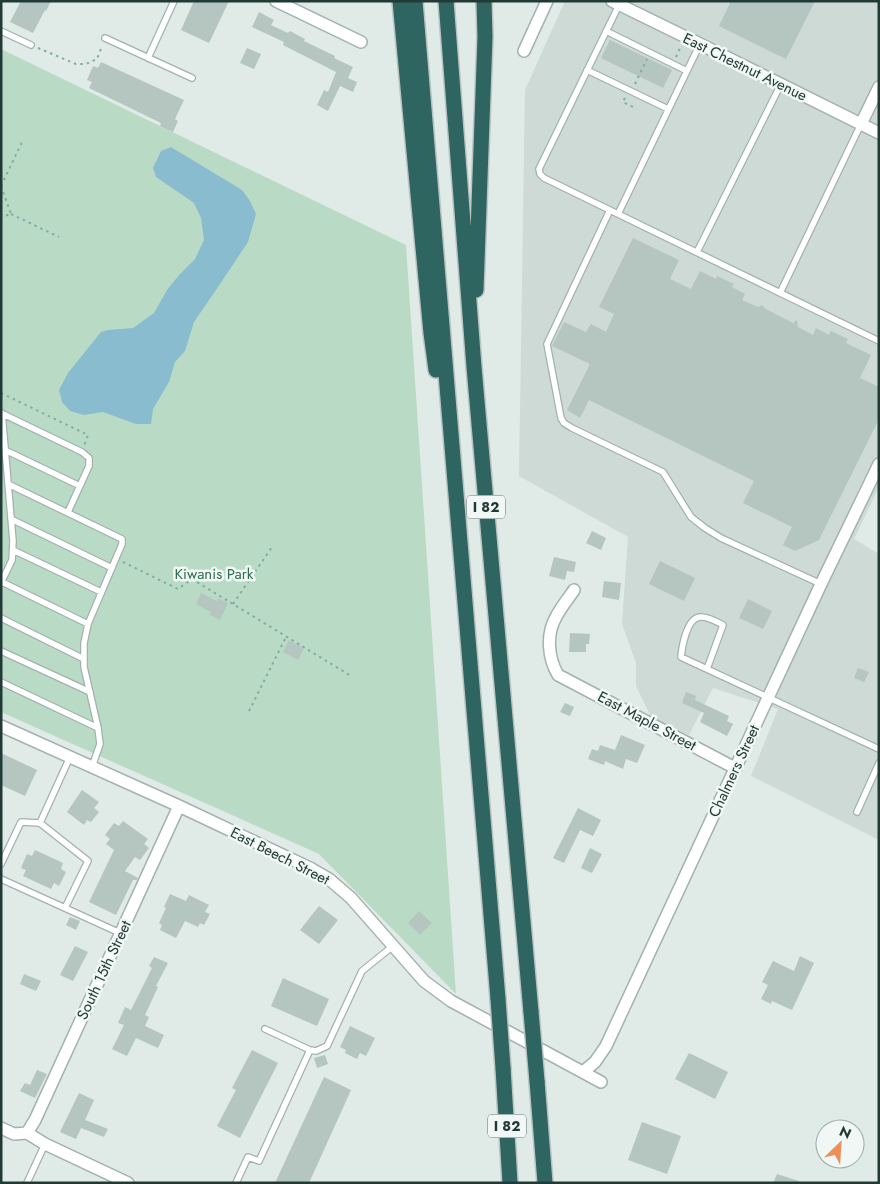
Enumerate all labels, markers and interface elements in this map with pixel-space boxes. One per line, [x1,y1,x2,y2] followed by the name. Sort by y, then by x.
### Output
[679,27,811,107] street label: East Chestnut Avenue
[467,496,505,518] road number: I 82
[175,563,254,585] park label: Kiwanis Park
[594,686,701,756] street label: East Maple Street
[703,721,765,821] street label: Chalmers Street
[227,822,334,891] street label: East Beech Street
[71,916,137,1023] street label: South 15th Street
[488,1114,526,1138] road number: I 82
[815,1119,865,1169] north arrow
[836,1121,855,1144] text: N

